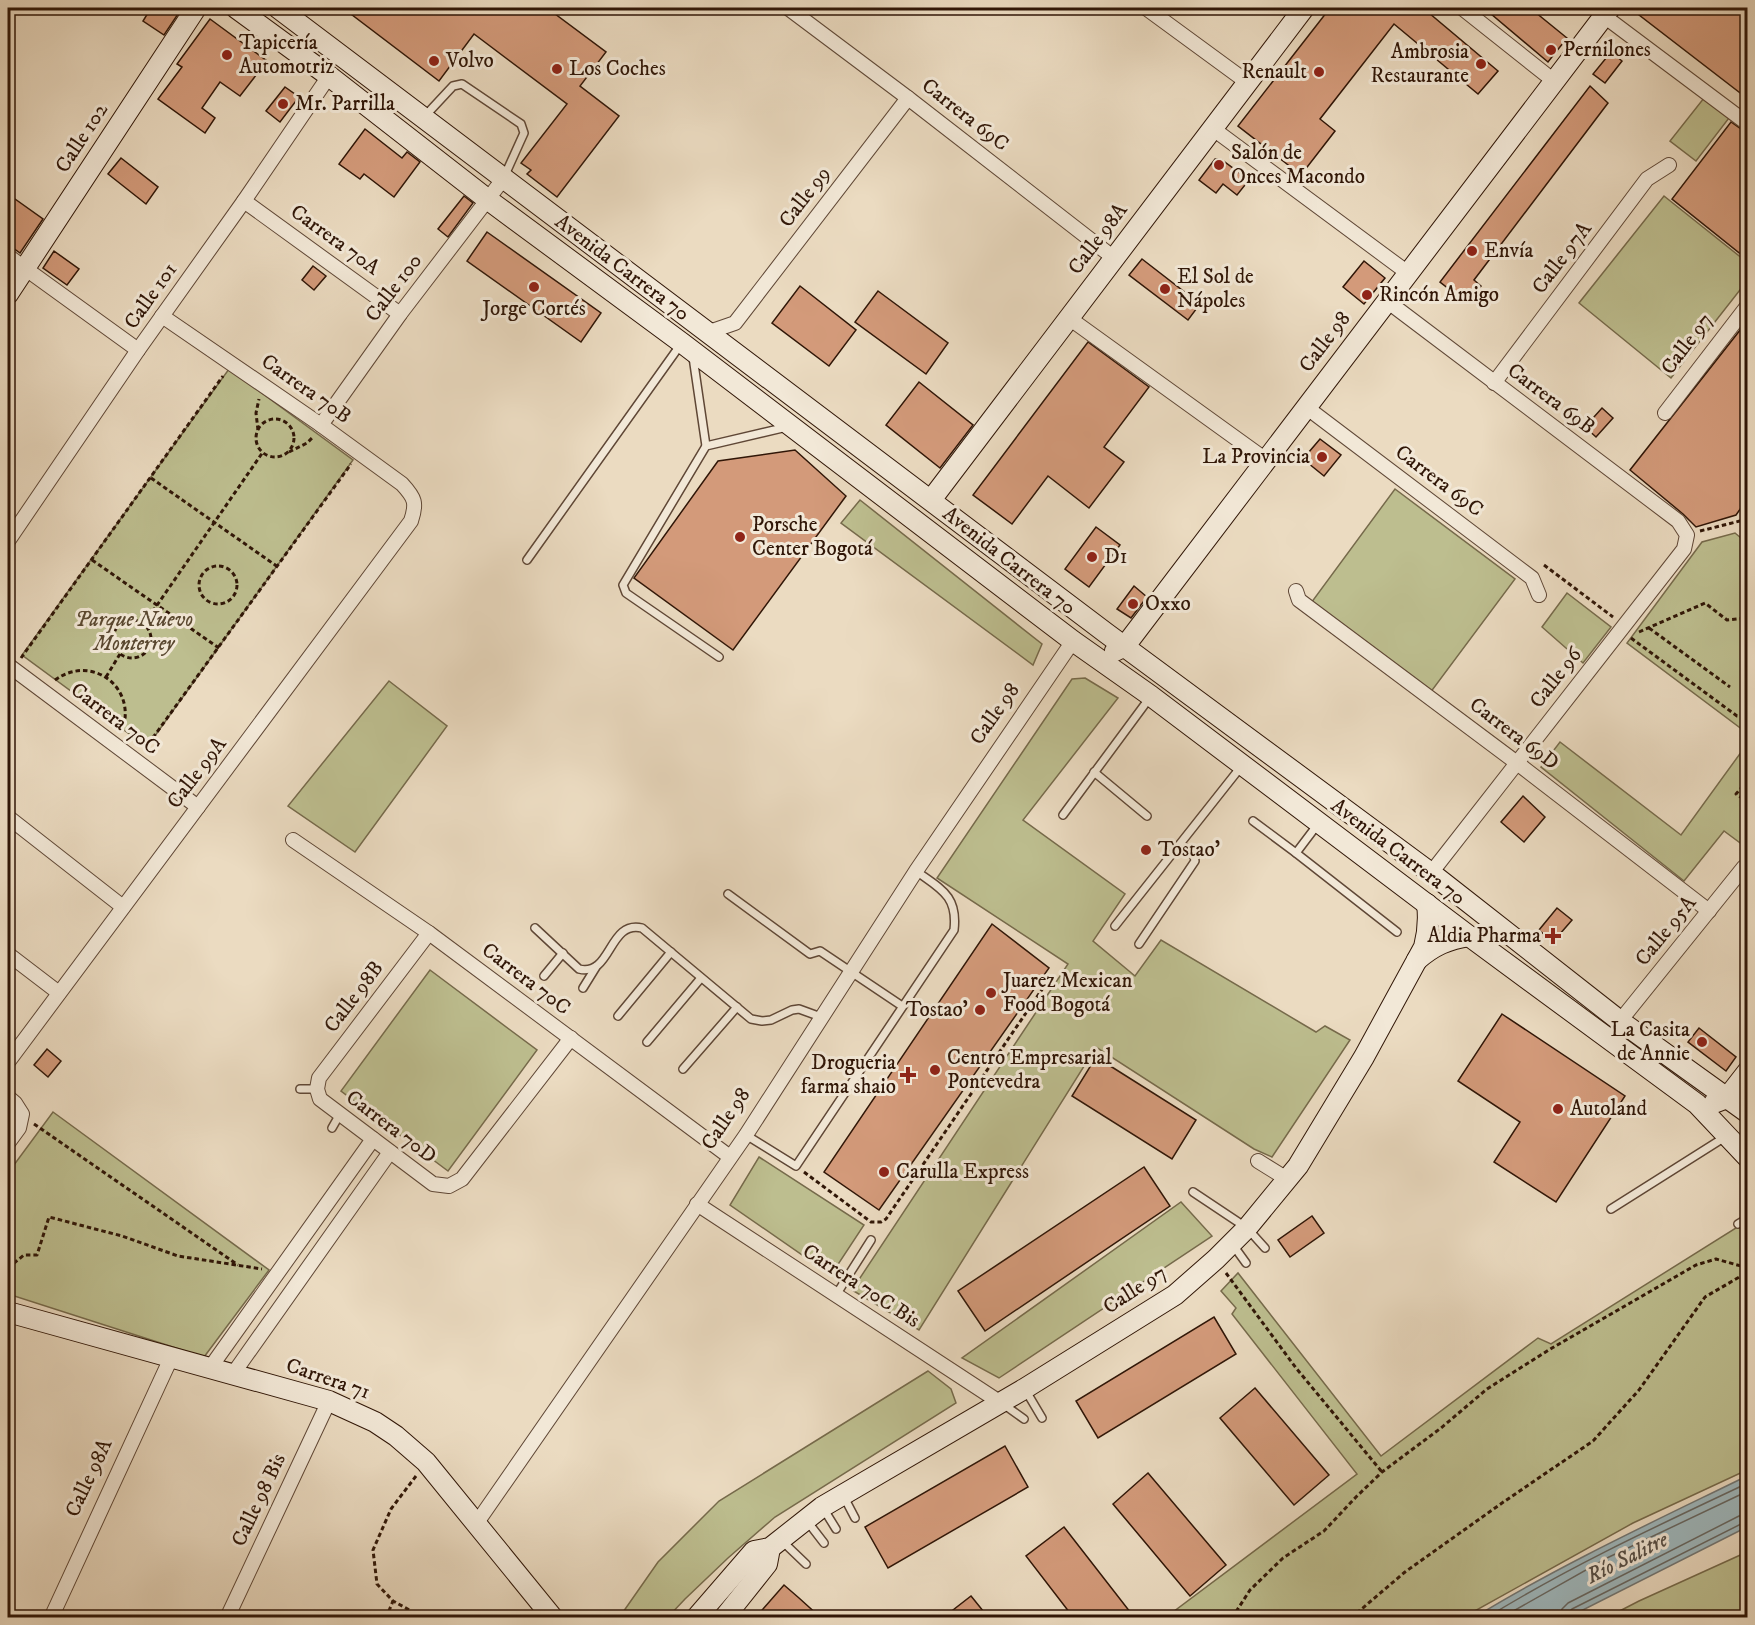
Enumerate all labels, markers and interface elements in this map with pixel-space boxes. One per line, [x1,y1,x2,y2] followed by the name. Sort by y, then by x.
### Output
[239,30,334,80] place label: Tapicería Automotriz
[1563,37,1651,63] place label: Pernilones
[1371,39,1469,89] place label: Ambrosia Restaurante
[1544,43,1558,57] marker: Pernilones
[220,48,234,62] marker: Tapicería Automotriz
[445,48,494,74] place label: Volvo
[427,54,441,68] marker: Volvo
[569,56,666,82] place label: Los Coches
[1474,57,1488,71] marker: Ambrosia Restaurante
[1241,59,1307,85] place label: Renault
[550,62,564,76] marker: Los Coches
[1312,65,1326,79] marker: Renault
[916,73,1014,157] street label: Carrera 69C
[295,91,395,117] place label: Mr. Parrilla
[276,97,290,111] marker: Mr. Parrilla
[50,98,114,178] street label: Calle 102
[1231,140,1365,190] place label: Salón de Onces Macondo
[1212,158,1226,172] marker: Salón de Onces Macondo
[774,161,836,233] street label: Calle 99
[1063,198,1134,280] street label: Calle 98A
[285,199,385,282] street label: Carrera 70A
[550,209,694,327] street label: Avenida Carrera 70
[1526,216,1598,299] street label: Calle 97A
[1484,238,1533,264] place label: Envía
[1465,244,1479,258] marker: Envía
[360,249,428,327] street label: Calle 100
[119,258,183,334] street label: Calle 101
[1177,264,1254,314] place label: El Sol de Nápoles
[527,280,541,294] marker: Jorge Cortés
[1158,282,1172,296] marker: El Sol de Nápoles
[1379,282,1499,308] place label: Rincón Amigo
[1360,288,1374,302] marker: Rincón Amigo
[480,296,586,322] place label: Jorge Cortés
[1294,306,1356,378] street label: Calle 98
[1656,308,1718,380] street label: Calle 97
[256,348,356,430] street label: Carrera 70B
[1502,358,1600,440] street label: Carrera 69B
[1390,439,1488,523] street label: Carrera 69C
[1202,444,1310,470] place label: La Provincia
[1315,450,1329,464] marker: La Provincia
[937,501,1081,621] street label: Avenida Carrera 70
[752,512,873,562] place label: Porsche Center Bogotá
[733,530,747,544] marker: Porsche Center Bogotá
[1104,544,1127,570] place label: D1
[1085,550,1099,564] marker: D1
[1145,591,1191,617] place label: Oxxo
[1126,597,1140,611] marker: Oxxo
[75,607,193,657] park label: Parque Nuevo Monterrey
[1524,642,1588,714] street label: Calle 96
[65,677,165,761] street label: Carrera 70C
[964,678,1026,750] street label: Calle 98
[1464,692,1564,776] street label: Carrera 69D
[162,732,233,814] street label: Calle 99A
[1326,793,1470,911] street label: Avenida Carrera 70
[1158,837,1220,863] place label: Tostao’
[1139,843,1153,857] marker: Tostao’
[1630,890,1703,971] street label: Calle 95A
[1427,923,1541,949] place label: Aldia Pharma
[1546,929,1560,943] marker: Aldia Pharma
[476,937,576,1021] street label: Carrera 70C
[319,956,389,1038] street label: Calle 98B
[1001,968,1132,1018] place label: Juarez Mexican Food Bogotá
[984,986,998,1000] marker: Juarez Mexican Food Bogotá
[906,997,968,1023] place label: Tostao'
[973,1003,987,1017] marker: Tostao'
[1611,1017,1690,1067] place label: La Casita de Annie
[1695,1035,1709,1049] marker: La Casita de Annie
[947,1045,1112,1095] place label: Centro Empresarial Pontevedra
[801,1050,896,1100] place label: Drogueria farma shaio
[928,1063,942,1077] marker: Centro Empresarial Pontevedra
[901,1068,915,1082] marker: Drogueria farma shaio
[696,1083,756,1155] street label: Calle 98
[341,1085,441,1169] street label: Carrera 70D
[1570,1096,1648,1122] place label: Autoland
[1551,1102,1565,1116] marker: Autoland
[896,1159,1029,1185] place label: Carulla Express
[877,1165,891,1179] marker: Carulla Express
[797,1238,925,1334] street label: Carrera 70C Bis
[1098,1260,1172,1320] street label: Calle 97
[283,1353,373,1405] street label: Carrera 71
[60,1434,119,1521] street label: Calle 98A
[226,1449,292,1551] street label: Calle 98 Bis
[1581,1526,1673,1590] water label: Río Salitre

